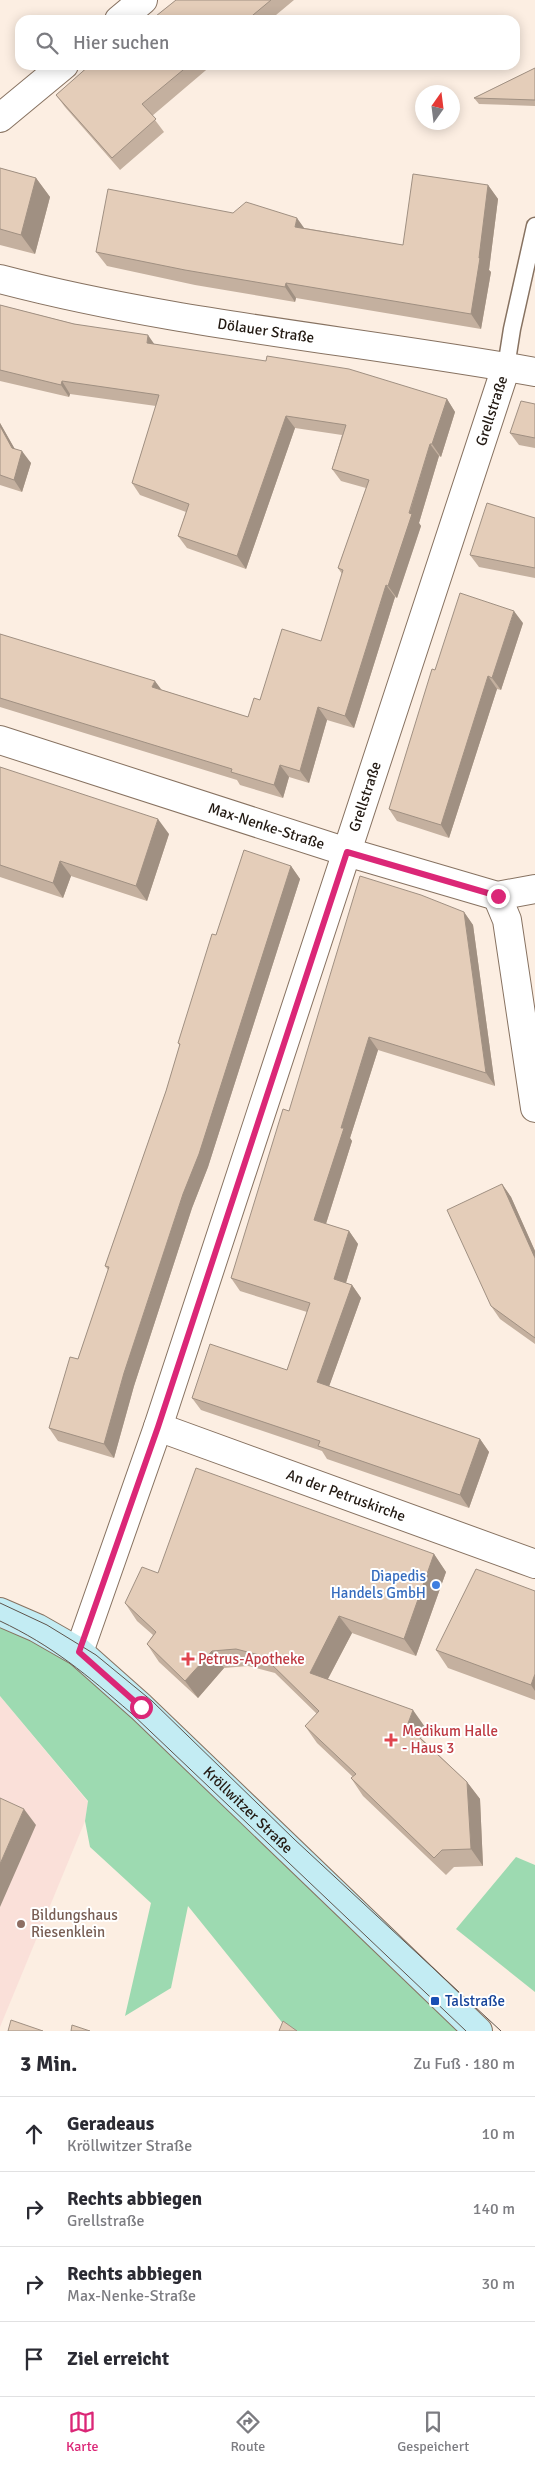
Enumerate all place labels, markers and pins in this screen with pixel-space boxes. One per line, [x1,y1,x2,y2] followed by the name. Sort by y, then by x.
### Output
[331,1567,426,1602] place label: Diapedis Handels GmbH
[430,1579,442,1591] marker: Diapedis Handels GmbH
[198,1650,305,1668] place label: Petrus-Apotheke
[182,1653,194,1665] marker: Petrus-Apotheke
[402,1722,498,1757] place label: Medikum Halle - Haus 3
[384,1733,398,1747] marker: Medikum Halle - Haus 3
[31,1906,118,1941] place label: Bildungshaus Riesenklein
[15,1918,27,1930] marker: Bildungshaus Riesenklein
[445,1992,505,2010] place label: Talstraße
[429,1995,441,2007] marker: Talstraße

